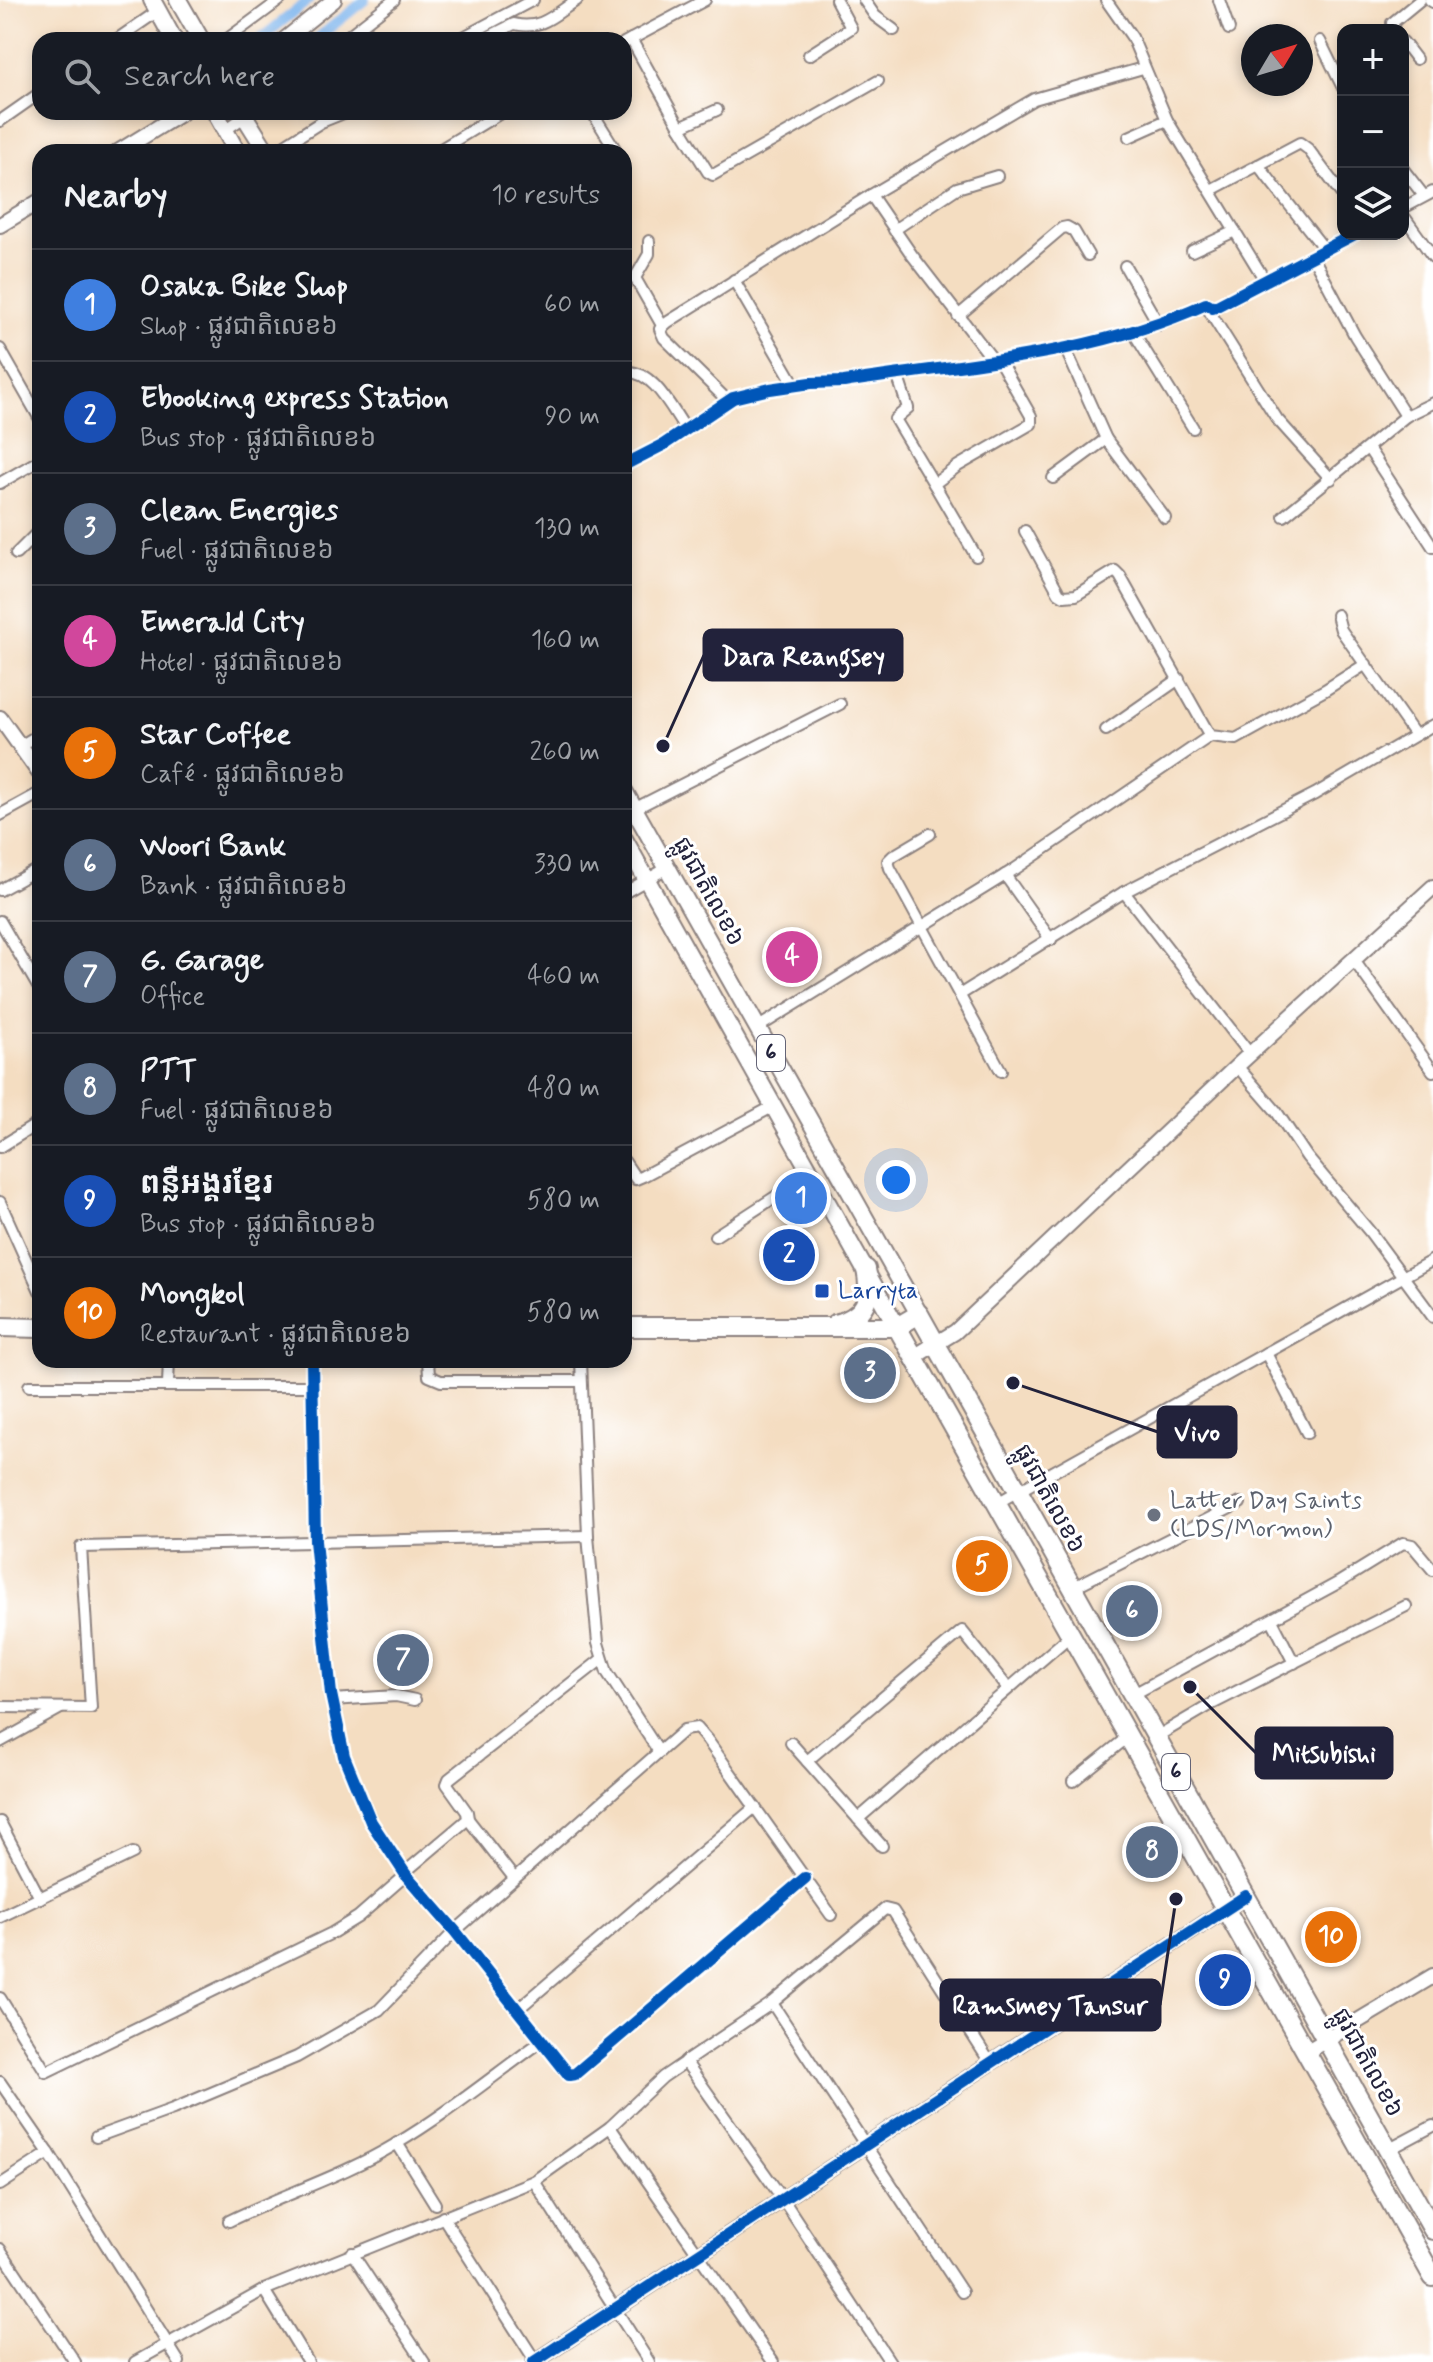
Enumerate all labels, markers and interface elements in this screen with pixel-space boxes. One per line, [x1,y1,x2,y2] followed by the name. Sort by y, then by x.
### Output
[1241,24,1313,96] north arrow
[1337,24,1409,240] map controls
[1337,24,1409,96] button: +
[32,32,632,120] search box
[60,54,104,98] icon: search
[124,57,275,96] text: Search here
[1337,96,1409,168] button: −
[1337,168,1409,240] button: layers
[64,174,168,219] text: Nearby
[491,179,600,213] text: 10 results
[140,267,348,306] text: Osaka Bike Shop
[84,288,96,322] text: 1
[544,288,600,322] text: 60 m
[140,310,338,344] text: Shop · ផ្លូវជាតិលេខ៦
[140,379,449,418] text: Ebooking express Station
[84,400,96,434] text: 2
[545,400,600,434] text: 90 m
[140,422,376,456] text: Bus stop · ផ្លូវជាតិលេខ៦
[140,491,338,530] text: Clean Energies
[84,512,96,546] text: 3
[534,512,600,546] text: 130 m
[140,534,334,568] text: Fuel · ផ្លូវជាតិលេខ៦
[140,603,305,642] text: Emerald City
[82,624,98,658] text: 4
[531,624,600,658] text: 160 m
[704,630,902,680] callout: Dara Reangsey
[721,641,885,678] text: Dara Reangsey
[140,646,343,680] text: Hotel · ផ្លូវជាតិលេខ៦
[140,715,291,754] text: Star Coffee
[82,736,98,770] text: 5
[530,736,600,770] text: 260 m
[140,758,345,792] text: Café · ផ្លូវជាតិលេខ៦
[140,827,286,866] text: Woori Bank
[661,832,751,955] street label: ផ្លូវជាតិលេខ៦
[83,848,97,882] text: 6
[534,848,600,882] text: 330 m
[140,870,347,904] text: Bank · ផ្លូវជាតិលេខ៦
[766,927,818,987] pin: 4
[140,941,264,980] text: G. Garage
[82,960,98,994] text: 7
[527,960,600,994] text: 460 m
[140,980,205,1014] text: Office
[757,1035,785,1071] road number: 6
[140,1051,197,1090] text: PTT
[83,1072,97,1106] text: 8
[527,1072,600,1106] text: 480 m
[140,1094,334,1128] text: Fuel · ផ្លូវជាតិលេខ៦
[876,1160,916,1200] your location
[140,1165,273,1204] text: ពន្លឺអង្គរខ្មែរ
[775,1168,827,1228] pin: 1
[84,1184,96,1218] text: 9
[527,1184,600,1218] text: 580 m
[140,1208,376,1242] text: Bus stop · ផ្លូវជាតិលេខ៦
[763,1225,815,1285] pin: 2
[140,1275,245,1314] text: Mongkol
[838,1276,918,1307] place label: Larryta
[813,1282,831,1300] marker: Larryta
[77,1296,103,1330] text: 10
[527,1296,600,1330] text: 580 m
[140,1318,411,1352] text: Restaurant · ផ្លូវជាតិលេខ៦
[844,1343,896,1403] pin: 3
[1158,1407,1236,1457] callout: Vivo
[1174,1417,1220,1451] text: Vivo
[1002,1439,1092,1562] street label: ផ្លូវជាតិលេខ៦
[1170,1486,1362,1545] place label: Latter Day Saints (LDS/Mormon)
[1145,1506,1163,1524] marker: Latter Day Saints (LDS/Mormon)
[956,1536,1008,1596] pin: 5
[1106,1581,1158,1641] pin: 6
[377,1630,429,1690] pin: 7
[1256,1728,1392,1778] callout: Mitsubishi
[1272,1738,1376,1772] text: Mitsubishi
[1162,1754,1190,1790] road number: 6
[1126,1822,1178,1882] pin: 8
[1305,1907,1357,1967] pin: 10
[1199,1950,1251,2010] pin: 9
[941,1980,1160,2030] callout: Ramsmey Tansur
[952,1990,1149,2024] text: Ramsmey Tansur
[1320,2003,1410,2126] street label: ផ្លូវជាតិលេខ៦

